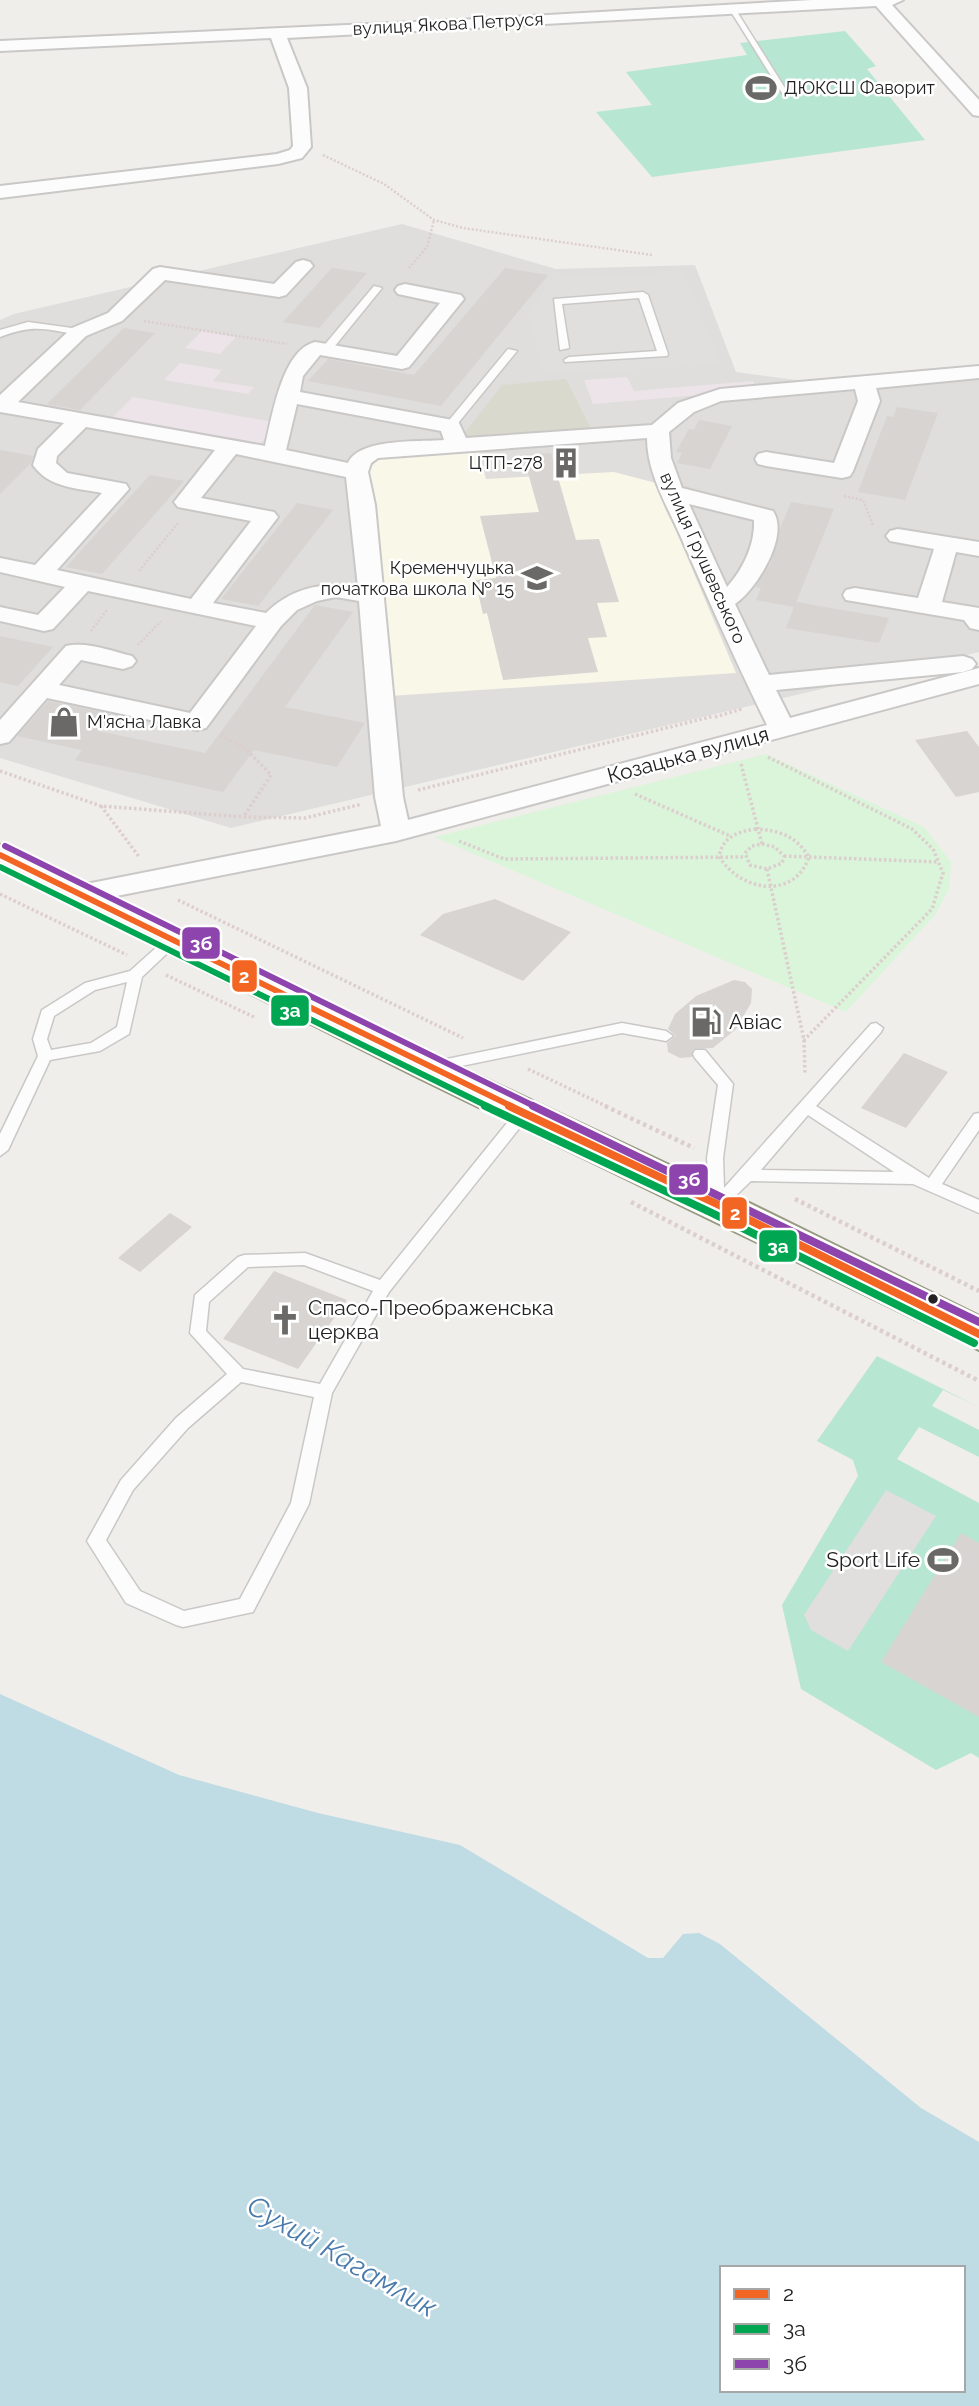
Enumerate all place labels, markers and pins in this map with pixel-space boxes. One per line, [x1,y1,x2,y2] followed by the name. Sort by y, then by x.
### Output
[744,71,778,105] sports icon: ДЮКСШ Фаворит
[784,77,935,98] place label: ДЮКСШ Фаворит
[549,446,583,480] building icon: ЦТП-278
[469,452,543,473] place label: ЦТП-278
[321,557,514,599] place label: Кременчуцька початкова школа № 15
[520,561,554,595] school or university icon: Кременчуцька початкова школа № 15
[47,705,81,739] shop icon: М'ясна Лавка
[87,711,201,732] place label: М'ясна Лавка
[689,1005,723,1039] fuel station icon: Авіас
[729,1009,782,1034] place label: Авіас
[926,1292,940,1306] unlabelled marker
[308,1295,554,1344] place label: Спасо-Преображенська церква
[268,1303,302,1337] church icon: Спасо-Преображенська церква
[926,1543,960,1577] sports icon: Sport Life
[826,1547,920,1572] place label: Sport Life

